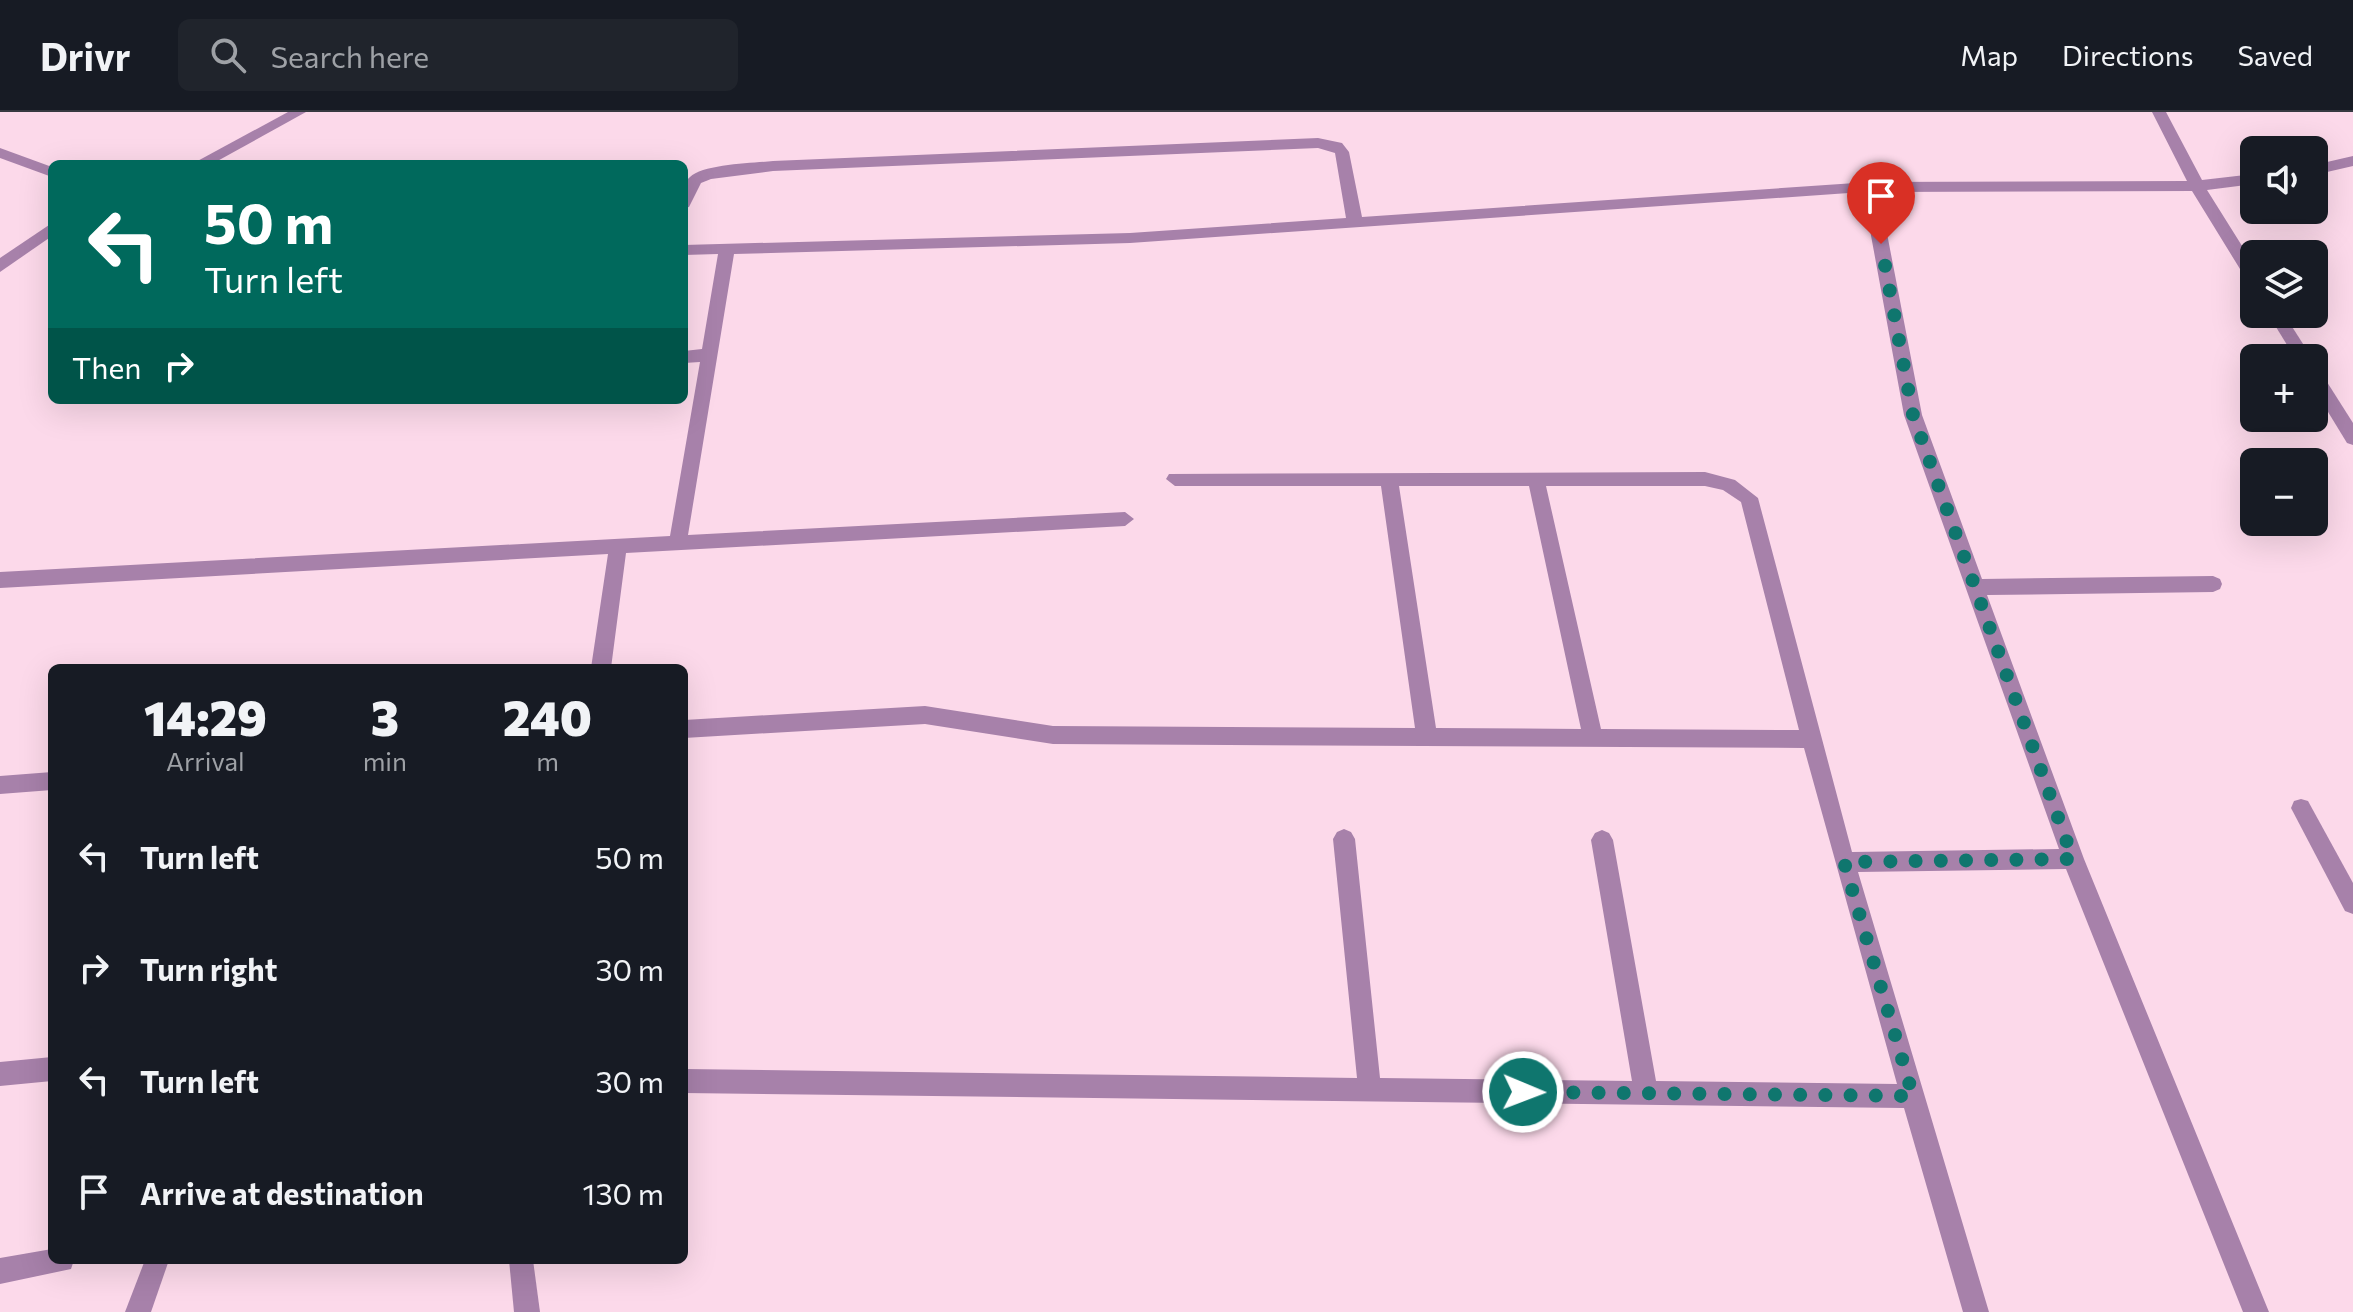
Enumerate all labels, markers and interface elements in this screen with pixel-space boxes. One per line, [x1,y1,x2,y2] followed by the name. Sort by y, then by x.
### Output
[178,19,738,91] search box
[40,32,130,79] text: Drivr
[206,33,250,77] icon: search
[270,37,429,74] text: Search here
[1960,38,2018,72] text: Map
[2062,38,2193,72] text: Directions
[2237,38,2313,72] text: Saved
[2240,136,2328,536] map controls
[2240,136,2328,224] button: sound
[1847,162,1915,244] pin
[1859,174,1903,218] icon: arrive
[204,187,333,256] text: 50 m
[72,192,176,296] icon: left
[2240,240,2328,328] button: layers
[204,256,343,300] text: Turn left
[157,344,201,388] icon: right
[2240,344,2328,432] button: +
[72,348,141,385] text: Then
[2240,448,2328,536] button: −
[144,687,267,746] text: 14:29
[371,687,399,746] text: 3
[503,687,592,746] text: 240
[166,745,245,776] text: Arrival
[363,745,407,776] text: min
[536,745,559,776] text: m
[72,834,116,878] icon: left
[140,838,259,875] text: Turn left
[595,838,664,875] text: 50 m
[72,946,116,990] icon: right
[140,950,277,987] text: Turn right
[595,950,664,987] text: 30 m
[1481,1050,1565,1134] position arrow
[72,1058,116,1102] icon: left
[140,1062,259,1099] text: Turn left
[595,1062,664,1099] text: 30 m
[72,1170,116,1214] icon: arrive
[140,1174,424,1211] text: Arrive at destination
[583,1174,664,1211] text: 130 m

